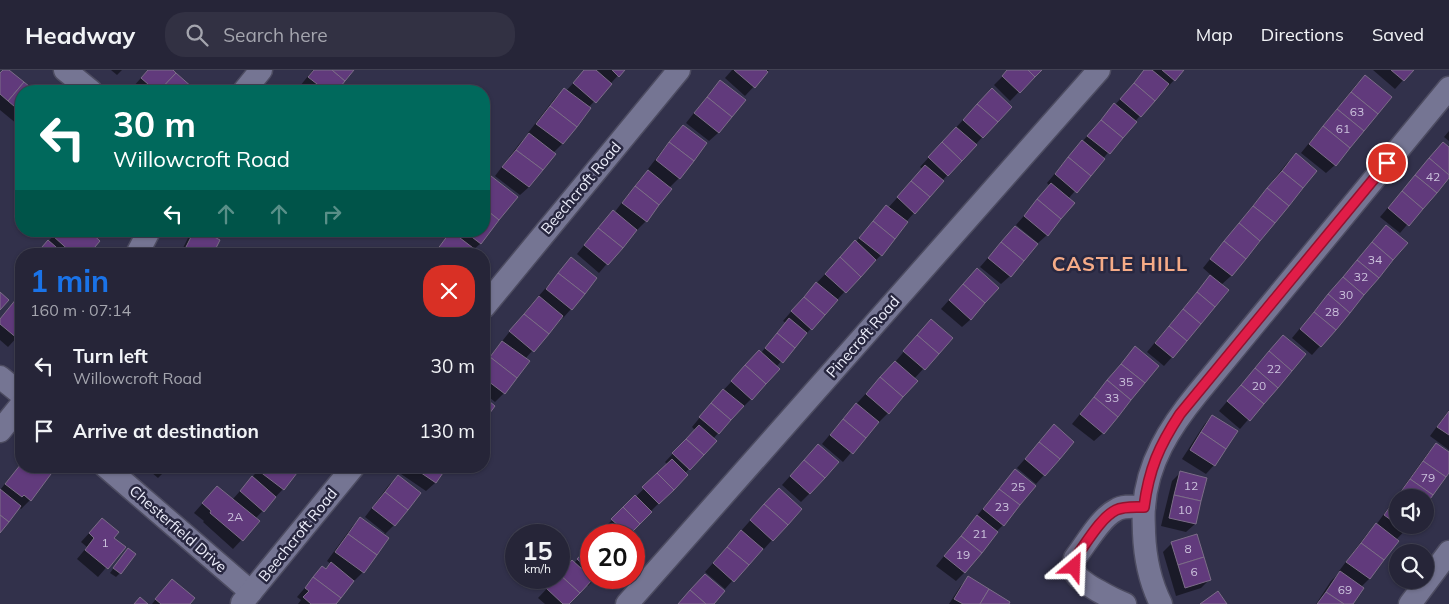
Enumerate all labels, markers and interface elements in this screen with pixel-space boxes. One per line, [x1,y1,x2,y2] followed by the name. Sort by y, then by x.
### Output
[165,12,515,57] search box
[25,20,135,50] text: Headway
[183,21,211,49] icon: search
[223,23,328,47] text: Search here
[1196,23,1233,46] text: Map
[1261,23,1344,46] text: Directions
[1372,23,1424,46] text: Saved
[113,102,196,146] text: 30 m
[1350,104,1364,119] house number: 63
[30,105,95,170] icon: left
[1336,121,1350,136] house number: 61
[536,138,625,238] street label: Beechcroft Road
[1366,142,1408,184] pin
[113,145,290,173] text: Willowcroft Road
[1373,149,1401,177] icon: arrive
[1426,169,1440,184] house number: 42
[159,200,187,228] icon: left
[212,200,240,228] icon: ahead
[265,200,293,228] icon: ahead
[318,200,346,228] icon: right
[1052,251,1188,276] district label: CASTLE HILL
[1368,252,1382,267] house number: 34
[30,262,109,300] text: 1 min
[423,265,475,317] button: close
[1354,269,1368,284] house number: 32
[1339,287,1353,302] house number: 30
[822,292,903,381] street label: Pinecroft Road
[30,300,131,320] text: 160 m · 07:14
[1325,304,1339,319] house number: 28
[73,344,148,368] text: Turn left
[30,352,58,380] icon: left
[431,354,475,378] text: 30 m
[1267,361,1281,376] house number: 22
[73,368,202,388] text: Willowcroft Road
[1119,374,1133,389] house number: 35
[1252,378,1266,393] house number: 20
[1105,390,1119,405] house number: 33
[30,417,58,445] icon: arrive
[73,419,259,443] text: Arrive at destination
[419,419,475,443] text: 130 m
[1421,470,1435,485] house number: 79
[1184,478,1198,493] house number: 12
[1011,479,1025,494] house number: 25
[126,481,231,576] street label: Chesterfield Drive
[254,484,341,585] street label: Beechcroft Road
[1389,489,1434,589] map controls
[1389,489,1434,534] button: sound
[995,499,1009,514] house number: 23
[1178,502,1192,517] house number: 10
[227,509,243,524] house number: 2A
[580,524,645,589] speed limit sign: 20
[973,526,987,541] house number: 21
[101,535,109,550] house number: 1
[522,535,553,566] text: 15
[1047,540,1099,592] position arrow
[1184,541,1192,556] house number: 8
[1389,544,1434,589] button: search
[956,547,970,562] house number: 19
[524,561,551,576] text: km/h
[1190,564,1198,579] house number: 6
[1338,582,1352,597] house number: 69

